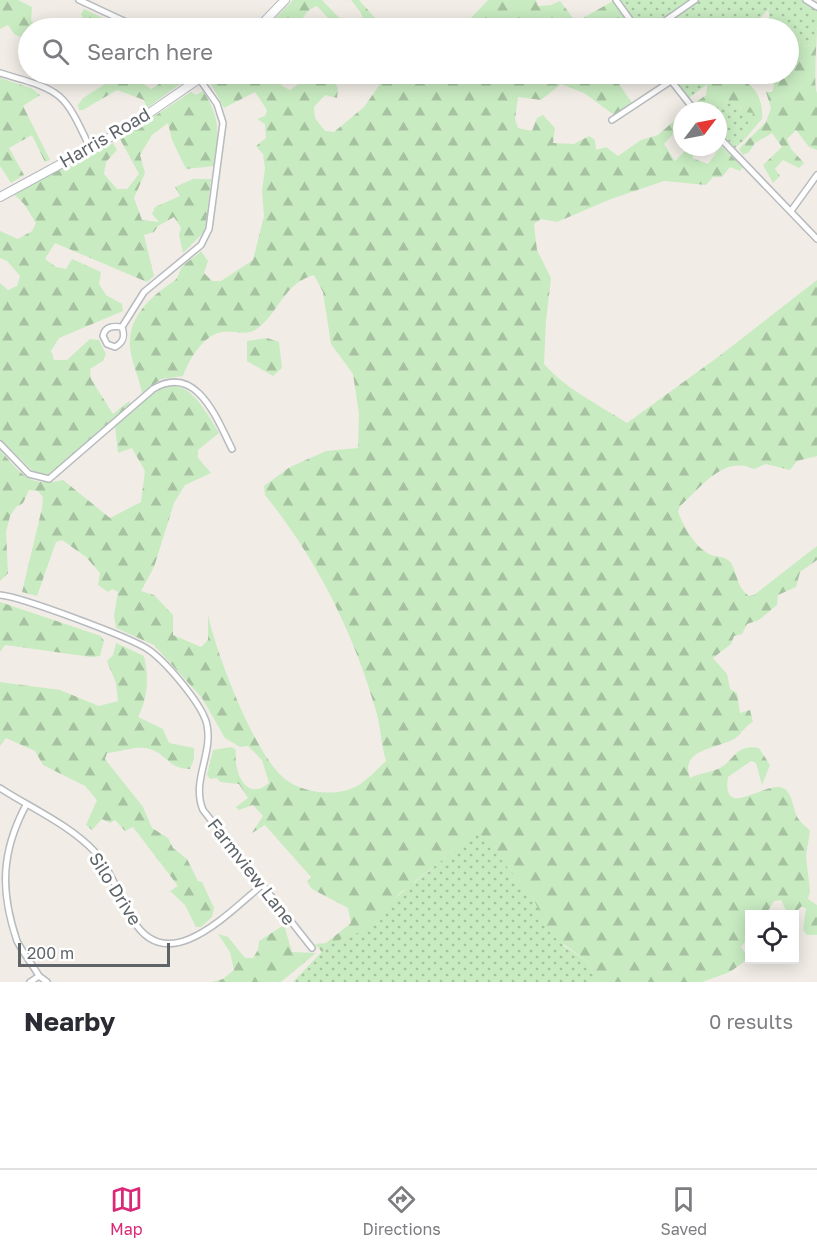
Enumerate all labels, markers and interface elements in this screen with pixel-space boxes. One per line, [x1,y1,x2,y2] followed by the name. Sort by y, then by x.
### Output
[18,18,799,84] search box
[39,35,72,68] icon: search
[87,38,213,65] text: Search here
[55,102,154,172] street label: Harris Road
[673,102,727,156] north arrow
[203,814,300,929] street label: Farmview Lane
[85,848,147,929] street label: Silo Drive
[745,910,799,964] map controls
[745,910,799,964] button: locate
[18,940,170,968] scale bar
[27,943,74,963] text: 200 m
[24,1006,115,1037] text: Nearby
[709,1009,793,1033] text: 0 results
[110,1183,143,1239] tab: Map
[363,1183,441,1239] tab: Directions
[660,1183,707,1239] tab: Saved

